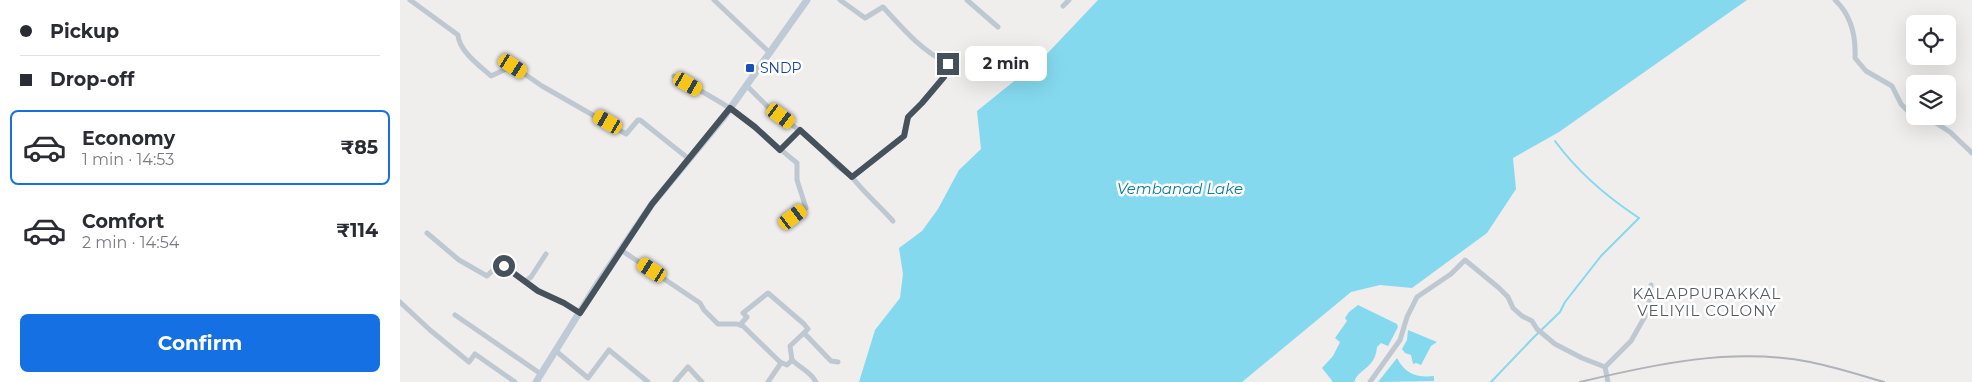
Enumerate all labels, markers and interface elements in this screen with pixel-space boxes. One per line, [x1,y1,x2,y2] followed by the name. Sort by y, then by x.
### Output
[1906,15,1956,125] map controls
[1906,15,1956,65] button: locate
[50,20,119,43] text: Pickup
[966,46,1048,82] callout: 2 min
[496,52,529,80] car
[937,53,959,75] route end
[983,54,1029,73] text: 2 min
[760,59,802,77] place label: SNDP
[744,62,756,74] marker: SNDP
[50,68,134,91] text: Drop-off
[671,70,704,98] car
[1906,75,1956,125] button: layers
[764,101,797,131] car
[591,108,624,136] car
[22,125,67,170] icon: car
[82,127,175,150] text: Economy
[340,136,378,159] text: ₹85
[82,150,174,169] text: 1 min · 14:53
[1117,179,1243,198] water label: Vembanad Lake
[776,202,809,232] car
[22,208,67,253] icon: car
[82,210,164,233] text: Comfort
[336,219,378,242] text: ₹114
[82,233,179,252] text: 2 min · 14:54
[493,255,515,277] route start
[635,256,668,284] car
[1633,284,1781,320] district label: KALAPPURAKKAL VELIYIL COLONY
[20,314,380,372] button: Confirm

